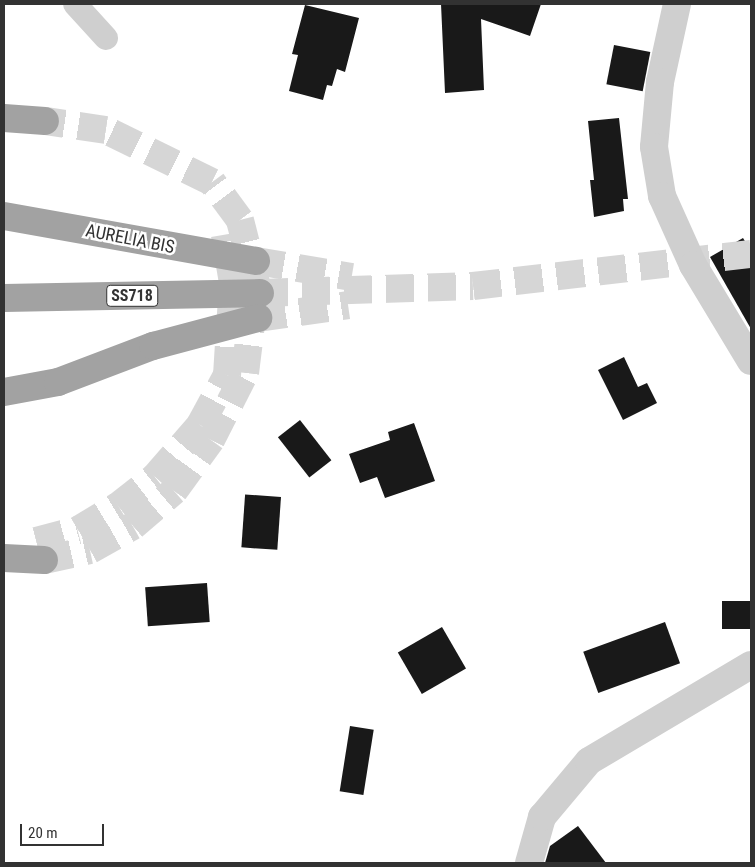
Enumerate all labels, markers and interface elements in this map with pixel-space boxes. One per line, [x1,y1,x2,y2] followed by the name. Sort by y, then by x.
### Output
[84,220,176,258] street label: AURELIA BIS
[106,282,158,310] road number: SS718
[22,814,106,846] scale bar
[28,824,58,842] text: 20 m

